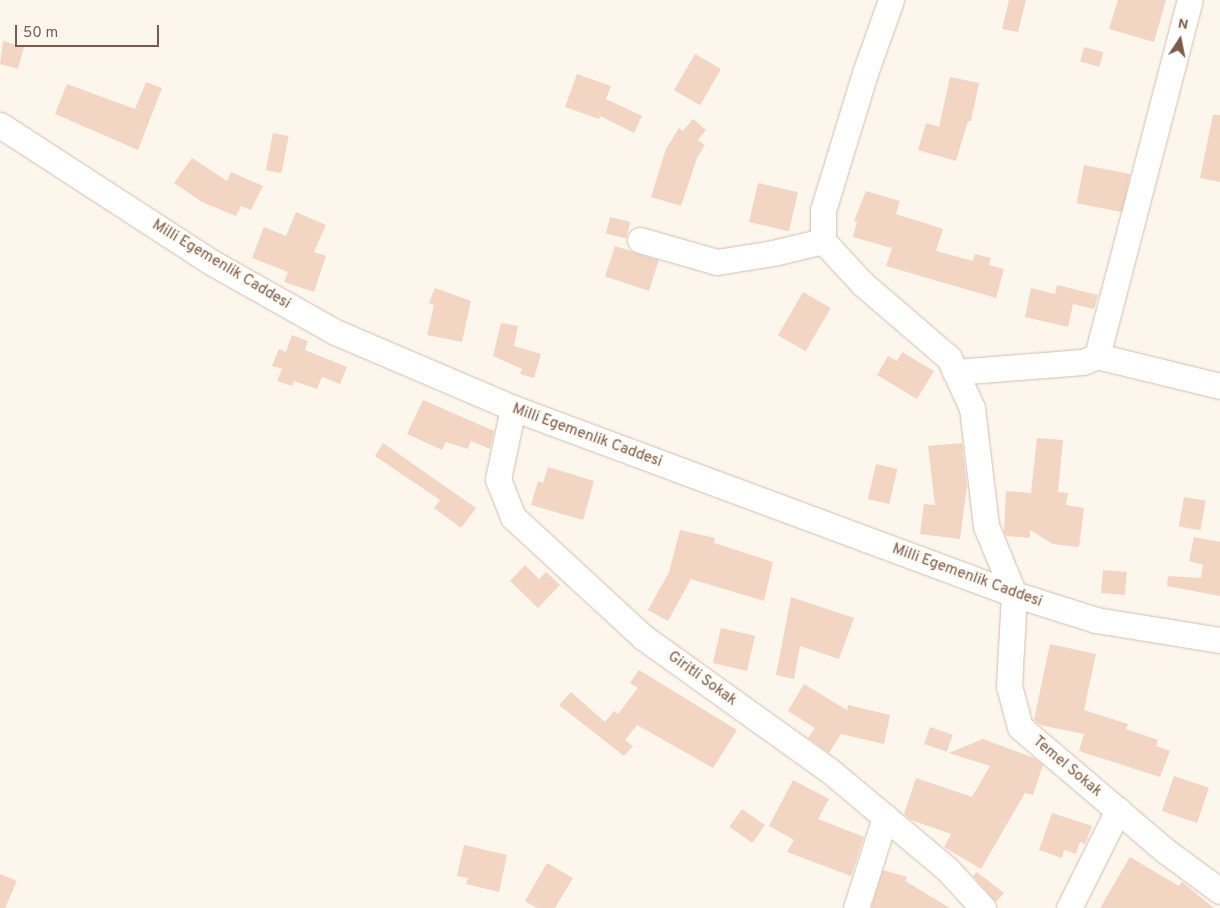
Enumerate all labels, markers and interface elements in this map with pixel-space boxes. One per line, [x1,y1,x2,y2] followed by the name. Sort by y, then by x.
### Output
[18,15,161,47] scale bar
[1155,15,1205,65] north arrow
[1176,15,1190,34] text: N
[23,24,58,43] text: 50 m
[148,216,294,314] street label: Milli Egemenlik Caddesi
[510,400,664,472] street label: Milli Egemenlik Caddesi
[890,540,1044,612] street label: Milli Egemenlik Caddesi
[664,648,740,710] street label: Giritli Sokak
[1029,733,1105,801] street label: Temel Sokak

